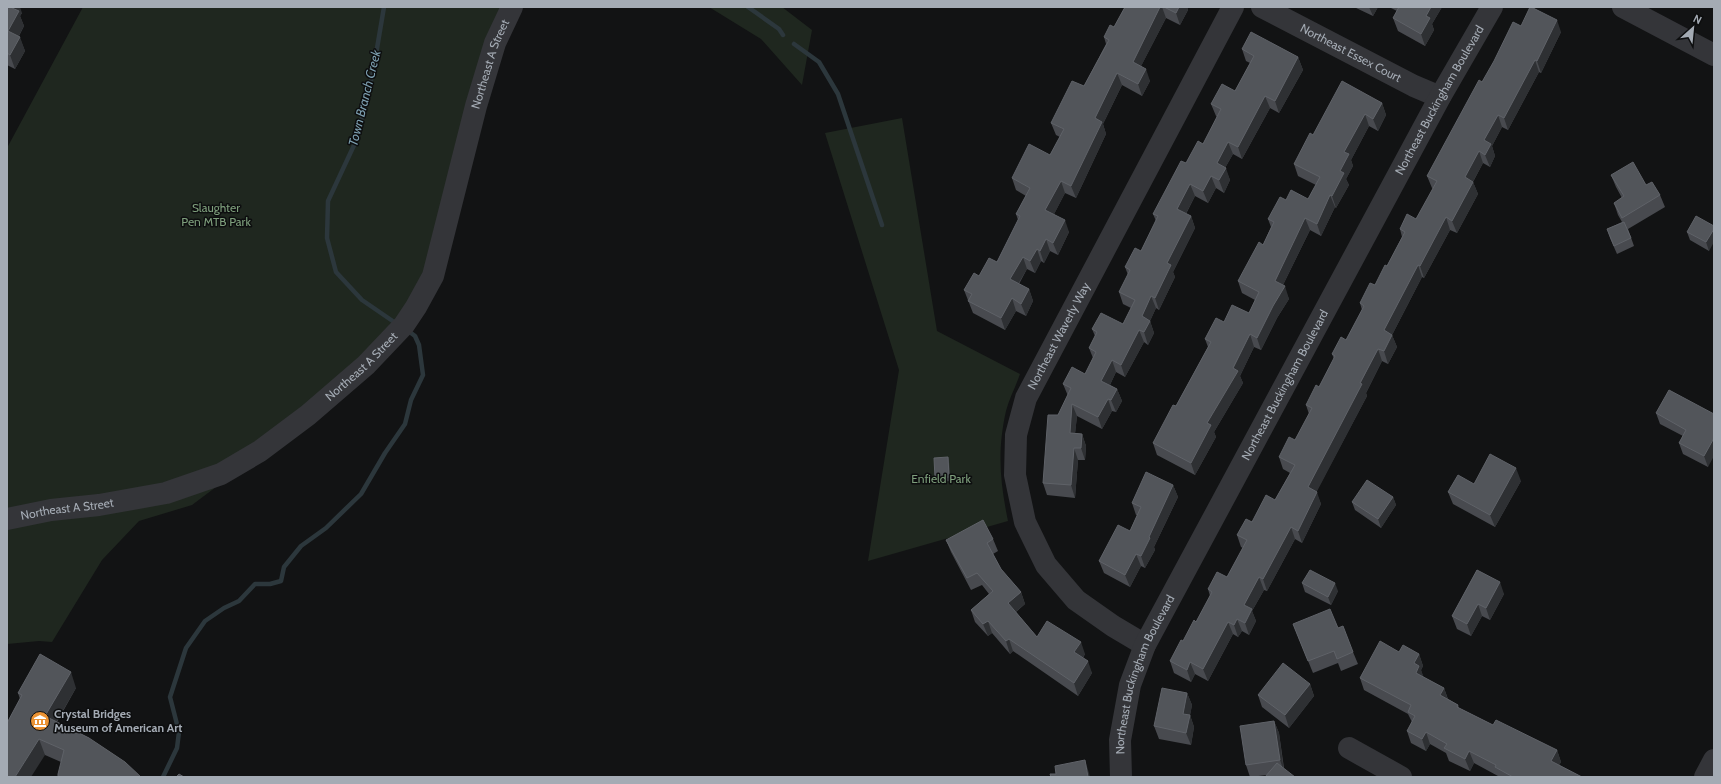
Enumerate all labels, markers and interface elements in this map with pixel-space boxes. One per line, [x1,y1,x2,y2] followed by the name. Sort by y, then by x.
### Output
[1673,8,1713,48] north arrow
[1691,11,1704,27] text: N
[468,17,512,111] street label: Northeast A Street
[1298,20,1404,85] street label: Northeast Essex Court
[1392,23,1487,177] street label: Northeast Buckingham Boulevard
[344,48,384,148] water label: Town Branch Creek
[181,200,251,229] park label: Slaughter Pen MTB Park
[1024,280,1093,392] street label: Northeast Waverly Way
[1238,307,1331,463] street label: Northeast Buckingham Boulevard
[322,329,400,404] street label: Northeast A Street
[911,471,971,486] park label: Enfield Park
[19,495,115,523] street label: Northeast A Street
[1112,592,1178,755] street label: Northeast Buckingham Boulevard
[54,706,182,735] place label: Crystal Bridges Museum of American Art
[29,710,51,732] museum icon: Crystal Bridges Museum of American Art

